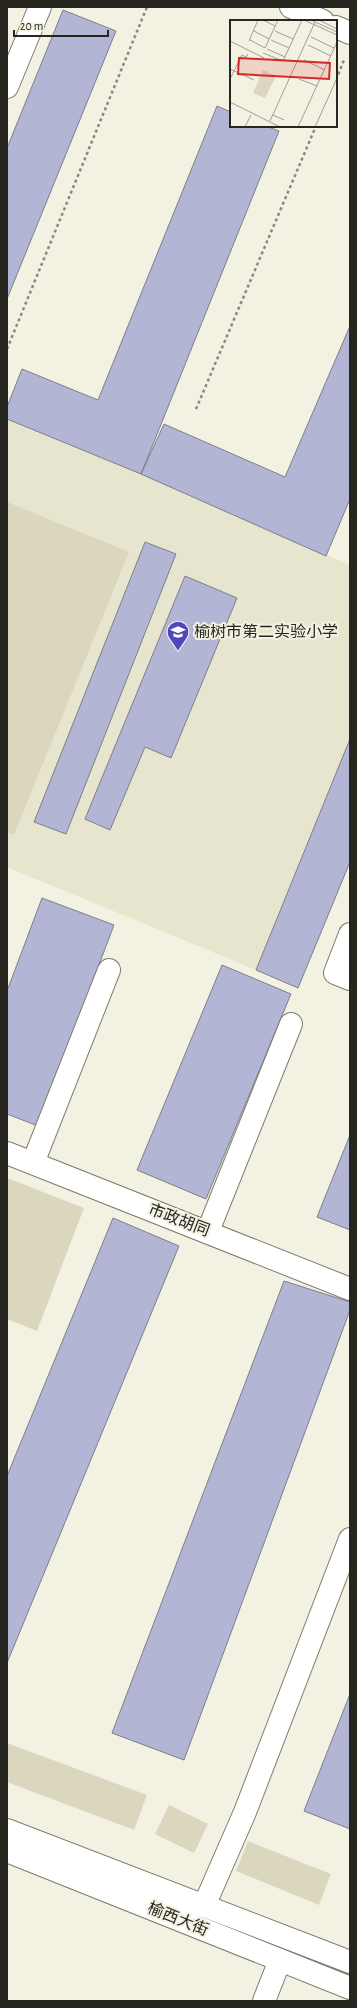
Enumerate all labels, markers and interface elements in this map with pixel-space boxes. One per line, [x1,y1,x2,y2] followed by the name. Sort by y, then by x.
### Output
[14,12,108,38] scale bar
[20,20,43,32] text: 20 m
[230,20,337,127] inset map
[165,619,191,652] school or university icon: 榆树市第二实验小学
[194,623,338,640] place label: 榆树市第二实验小学
[146,1200,212,1239] street label: 市政胡同
[145,1899,211,1938] street label: 榆西大街

